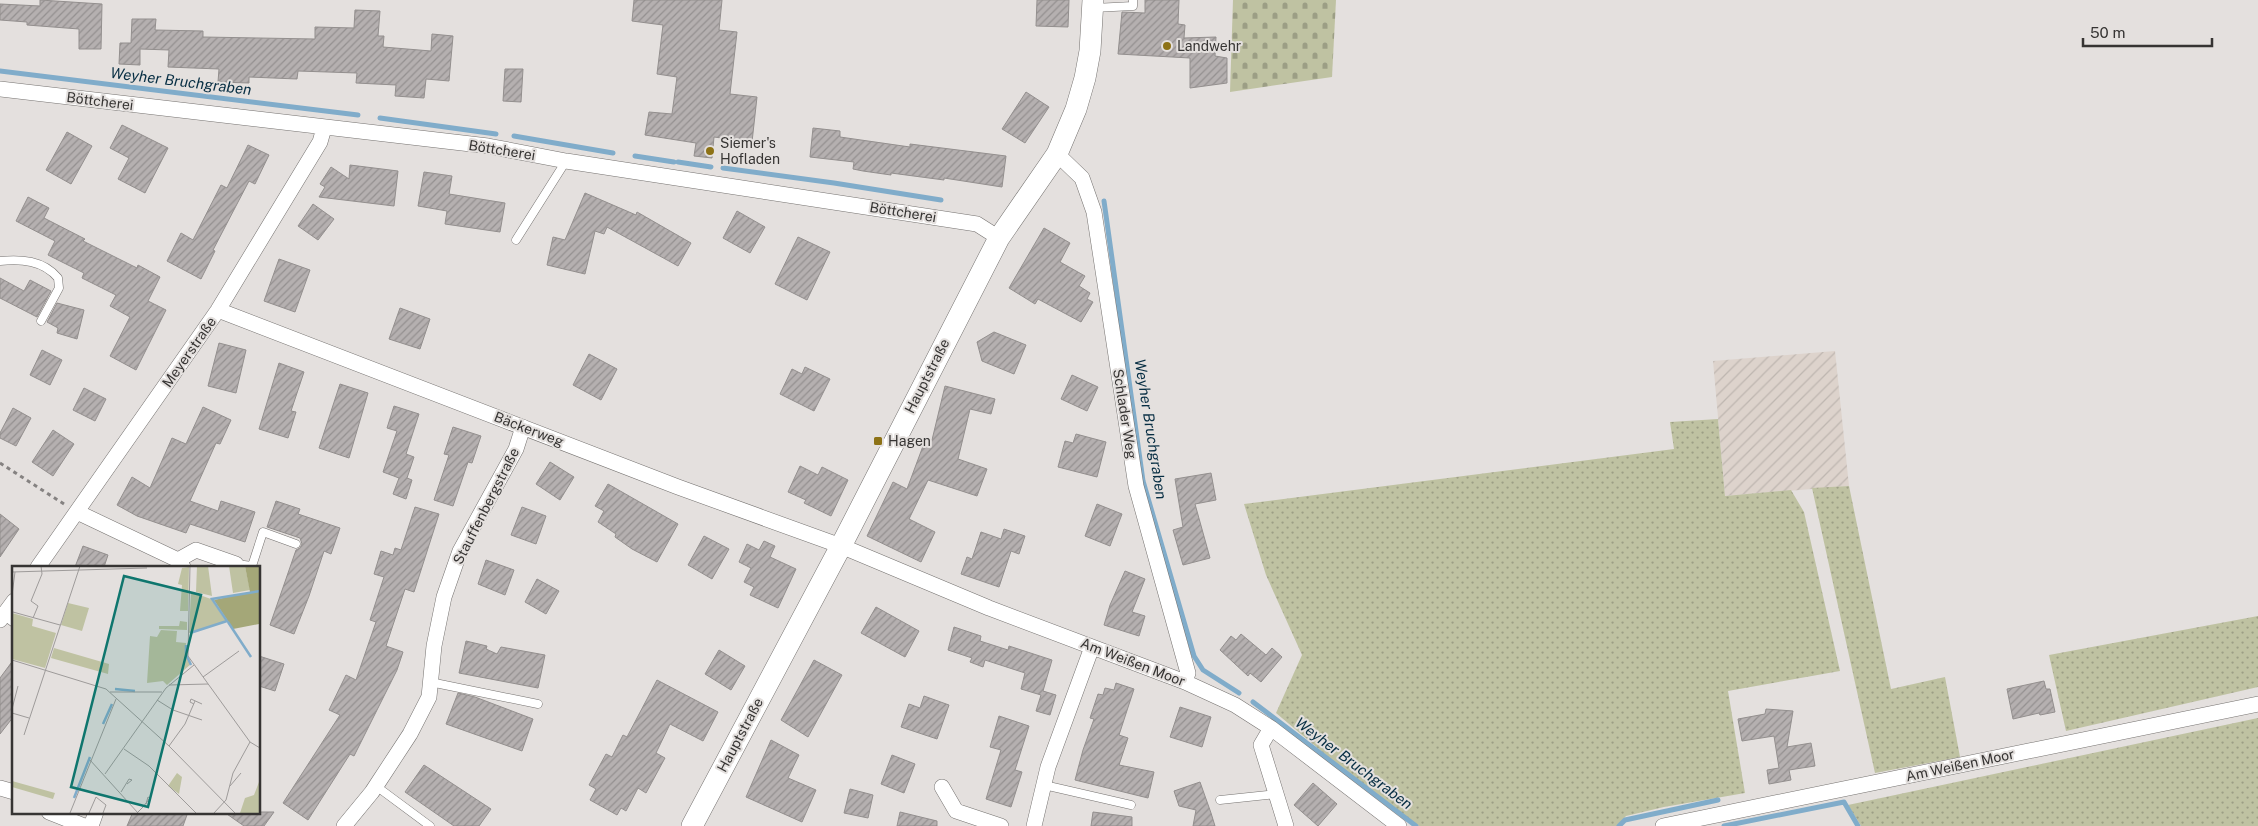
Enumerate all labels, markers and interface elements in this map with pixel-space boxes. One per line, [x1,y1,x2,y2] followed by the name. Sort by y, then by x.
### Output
[2083,15,2212,47] scale bar
[2090,24,2125,41] text: 50 m
[1177,38,1241,54] place label: Landwehr
[1161,40,1173,52] marker: Landwehr
[109,64,253,98] water label: Weyher Bruchgraben
[66,89,134,113] street label: Böttcherei
[720,135,780,167] place label: Siemer's Hofladen
[467,137,537,163] street label: Böttcherei
[704,145,716,157] marker: Siemer's Hofladen
[868,199,938,225] street label: Böttcherei
[159,314,219,390] street label: Meyerstraße
[901,336,953,416] street label: Hauptstraße
[1131,358,1171,500] water label: Weyher Bruchgraben
[1110,368,1140,460] street label: Schlader Weg
[492,408,566,450] street label: Bäckerweg
[888,433,931,449] place label: Hagen
[872,435,884,447] marker: Hagen
[450,445,522,567] street label: Stauffenbergstraße
[12,566,260,814] inset map
[1079,635,1187,689] street label: Am Weißen Moor
[714,695,766,775] street label: Hauptstraße
[1292,713,1416,813] water label: Weyher Bruchgraben
[1904,746,2016,784] street label: Am Weißen Moor

